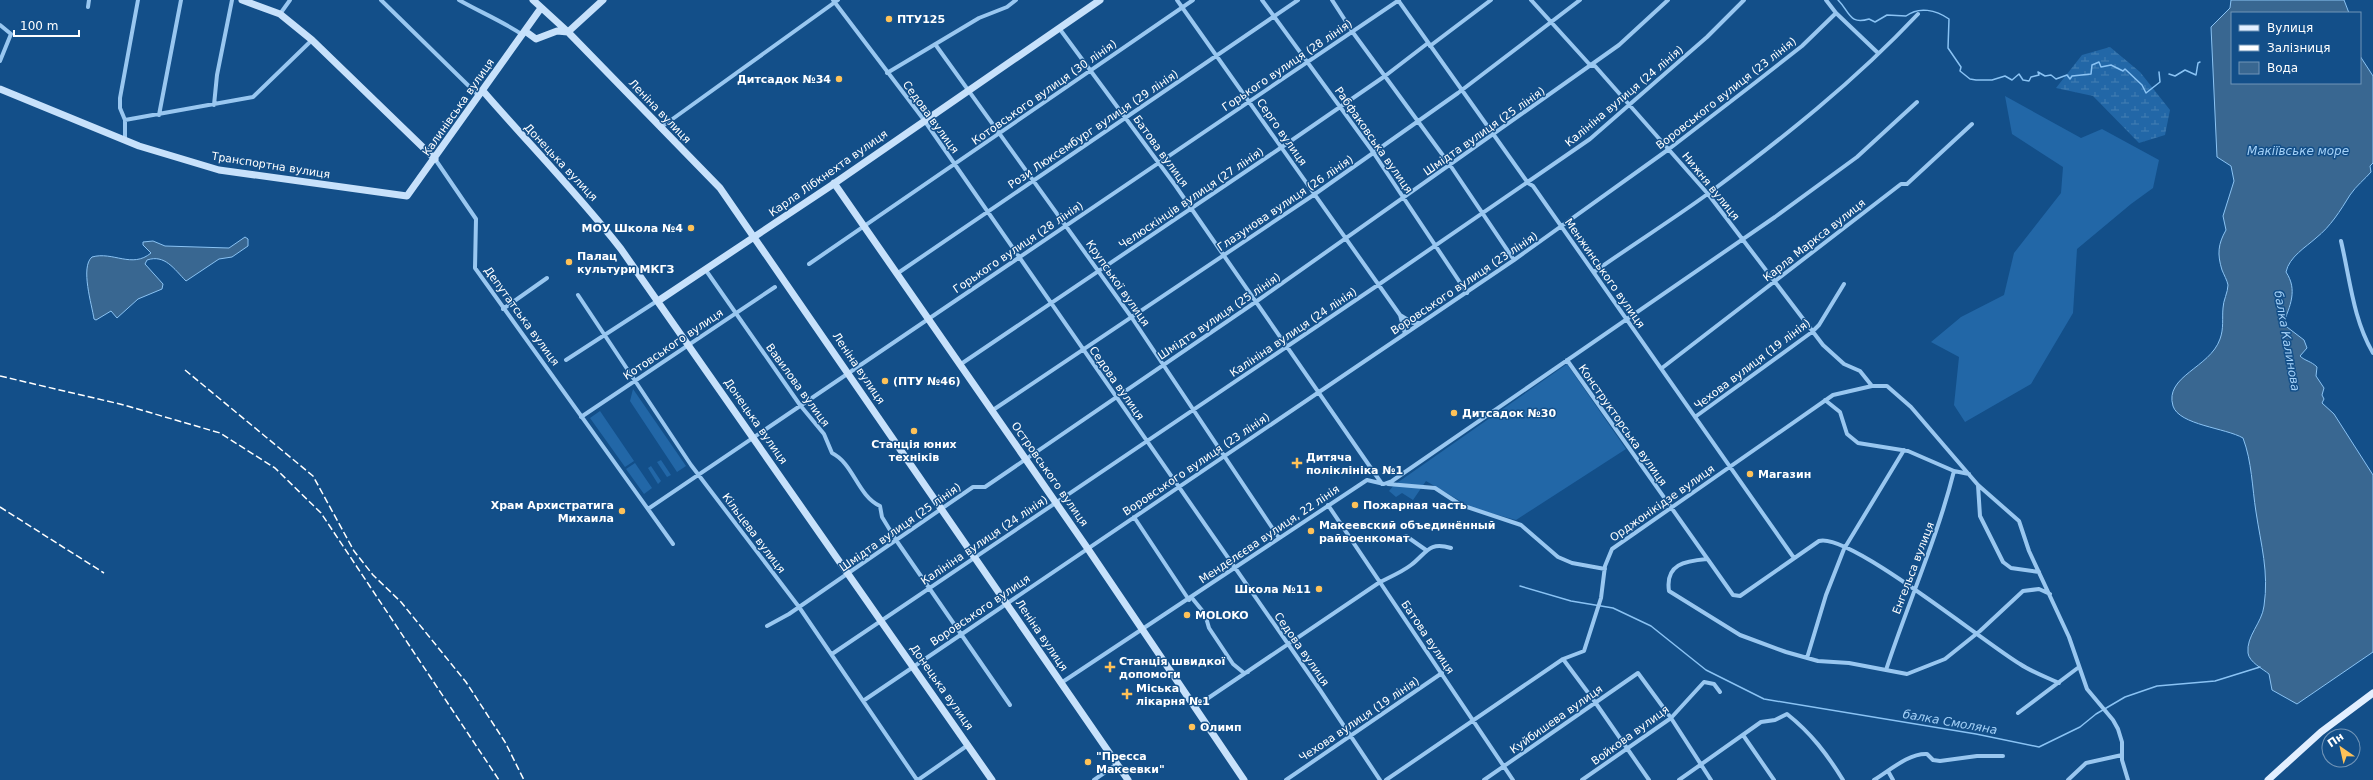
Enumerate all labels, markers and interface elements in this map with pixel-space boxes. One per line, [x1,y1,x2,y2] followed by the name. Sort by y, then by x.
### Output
[14,12,79,38] scale bar
[2231,12,2361,84] legend
[897,13,945,26] place label: ПТУ125
[884,14,894,24] marker: ПТУ125
[1220,17,1355,114] street label: Горького вулиця (28 лiнiя)
[20,19,58,33] text: 100 m
[2267,21,2313,35] text: Вулиця
[1654,35,1799,152] street label: Воровського вулиця (23 лiнiя)
[969,37,1119,148] street label: Котовського вулиця (30 лiнiя)
[2267,41,2330,55] text: Залізниця
[1563,43,1686,150] street label: Калініна вулиця (24 лiнiя)
[420,56,497,159] street label: Калинівська вулиця
[2267,61,2298,75] text: Вода
[1006,67,1181,191] street label: Рози Люксембург вулиця (29 лiнiя)
[737,73,831,86] place label: Дитсадок №34
[834,74,844,84] marker: Дитсадок №34
[626,77,693,146] street label: Леніна вулиця
[900,78,961,156] street label: Седова вулиця
[1421,84,1547,178] street label: Шмідта вулиця (25 лiнiя)
[1332,85,1415,196] street label: Рабфаковська вулиця
[1254,96,1309,168] street label: Серго вулиця
[1130,113,1191,190] street label: Батова вулиця
[521,121,600,204] street label: Донецька вулиця
[766,127,890,219] street label: Карла Лібкнехта вулиця
[2247,144,2349,158] water label: Макіївське море
[1116,145,1266,252] street label: Челюскінців вулиця (27 лiнiя)
[210,150,331,181] street label: Транспортна вулиця
[1679,150,1742,223] street label: Нижня вулиця
[1215,153,1356,254] street label: Глазунова вулиця (26 лiнiя)
[1761,196,1868,284] street label: Карла Маркса вулиця
[951,199,1086,296] street label: Горького вулиця (28 лiнiя)
[1562,216,1647,331] street label: Менжинського вулиця
[582,222,683,235] place label: МОУ Школа №4
[686,223,696,233] marker: МОУ Школа №4
[1388,229,1540,338] street label: Воровського вулиця (23 лiнiя)
[1083,238,1152,329] street label: Крупської вулиця
[577,250,675,276] place label: Палац культури МКГЗ
[564,257,574,267] marker: Палац культури МКГЗ
[481,264,562,368] street label: Депутатська вулиця
[1155,270,1283,362] street label: Шмідта вулиця (25 лiнiя)
[1227,285,1359,380] street label: Калініна вулиця (24 лiнiя)
[2271,290,2303,392] water label: балка Калинова
[621,306,726,383] street label: Котовського вулиця
[1692,316,1813,412] street label: Чехова вулиця (19 лiнiя)
[830,330,887,407] street label: Леніна вулиця
[763,341,832,429] street label: Вавилова вулиця
[1086,344,1147,423] street label: Седова вулиця
[1576,362,1670,488] street label: Конструкторська вулиця
[893,375,961,388] place label: (ПТУ №46)
[721,376,790,467] street label: Донецька вулиця
[880,376,890,386] marker: (ПТУ №46)
[1462,407,1556,420] place label: Дитсадок №30
[1449,408,1459,418] marker: Дитсадок №30
[1120,410,1272,519] street label: Воровського вулиця (23 лiнiя)
[1009,420,1091,529] street label: Островського вулиця
[909,426,919,436] marker: Станція юних техніків
[871,438,957,464] place label: Станція юних техніків
[1306,451,1403,477] place label: Дитяча поліклініка №1
[1291,457,1303,469] marker: Дитяча поліклініка №1
[1607,462,1717,545] street label: Орджонікідзе вулиця
[1758,468,1811,481] place label: Магазин
[1745,469,1755,479] marker: Магазин
[837,480,963,574] street label: Шмідта вулиця (25 лiнiя)
[1197,483,1342,586] street label: Менделєєва вулиця, 22 лінія
[719,491,788,576] street label: Кільцева вулиця
[918,493,1050,588] street label: Калініна вулиця (24 лiнiя)
[491,499,614,525] place label: Храм Архистратига Михаила
[1363,499,1467,512] place label: Пожарная часть
[1350,500,1360,510] marker: Пожарная часть
[617,506,627,516] marker: Храм Архистратига Михаила
[1319,519,1495,545] place label: Макеевский объединённый райвоенкомат
[1890,520,1937,616] street label: Енгельса вулиця
[1306,526,1316,536] marker: Макеевский объединённый райвоенкомат
[928,572,1033,649] street label: Воровського вулиця
[1235,583,1311,596] place label: Школа №11
[1314,584,1324,594] marker: Школа №11
[1013,597,1070,674] street label: Леніна вулиця
[1398,598,1457,676] street label: Батова вулиця
[1195,609,1249,622] place label: MOLOKO
[1182,610,1192,620] marker: MOLOKO
[1271,610,1332,689] street label: Седова вулиця
[907,642,976,733] street label: Донецька вулиця
[1119,655,1226,681] place label: Станція швидкої допомоги
[1104,661,1116,673] marker: Станція швидкої допомоги
[1297,674,1422,765] street label: Чехова вулиця (19 лiнiя)
[1136,682,1210,708] place label: Міська лікарня №1
[1507,682,1605,756] street label: Куйбишева вулиця
[1121,688,1133,700] marker: Міська лікарня №1
[1589,703,1672,768] street label: Войкова вулиця
[1902,707,1998,737] water label: балка Смоляна
[1200,721,1242,734] place label: Олимп
[1187,722,1197,732] marker: Олимп
[2321,728,2361,768] north arrow
[2325,730,2346,750] text: Пн
[1096,750,1165,776] place label: "Пресса Макеевки"
[1083,757,1093,767] marker: "Пресса Макеевки"

